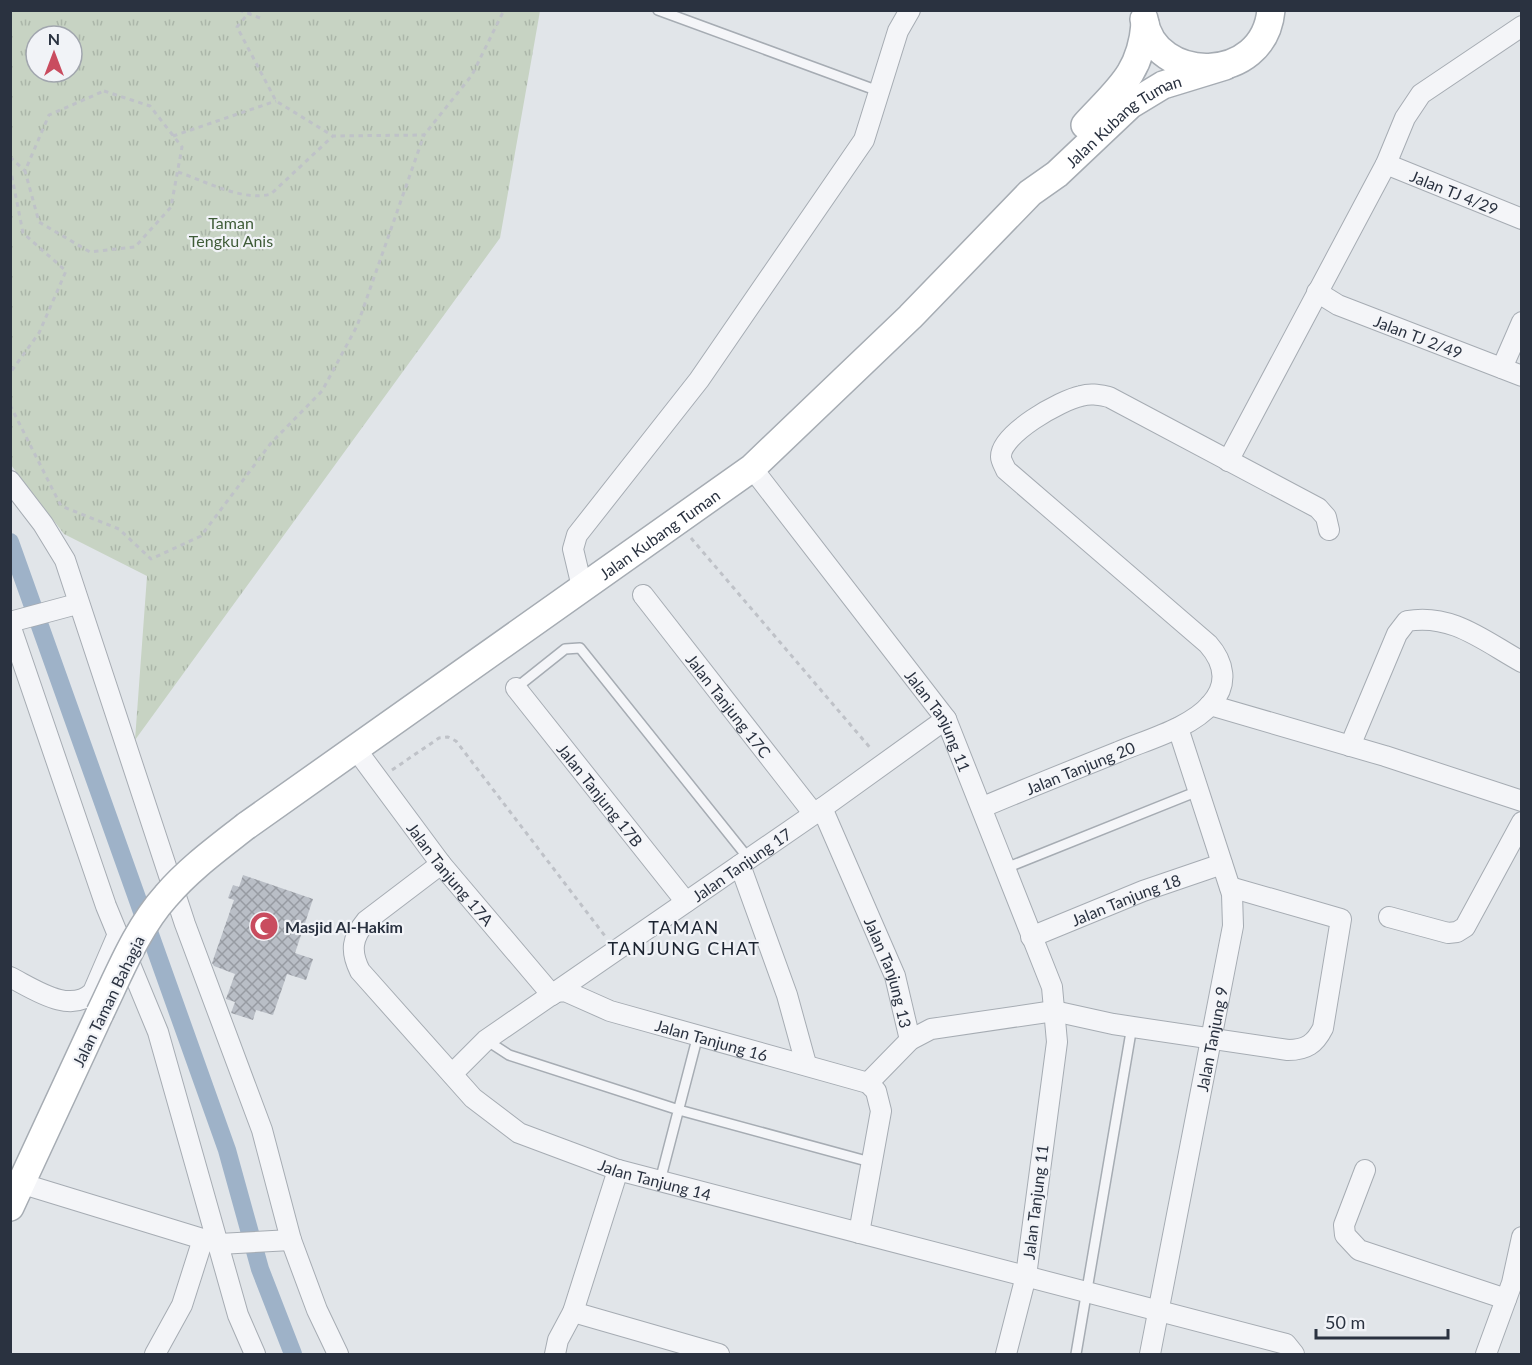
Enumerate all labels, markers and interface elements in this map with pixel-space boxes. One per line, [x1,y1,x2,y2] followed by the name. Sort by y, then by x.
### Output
[24,24,84,84] north arrow
[48,29,60,48] text: N
[1061,71,1183,171] street label: Jalan Kubang Tuman
[1408,166,1501,218] street label: Jalan TJ 4/29
[189,213,273,250] park label: Taman Tengku Anis
[1372,310,1465,362] street label: Jalan TJ 2/49
[595,485,723,583] street label: Jalan Kubang Tuman
[683,650,776,761] street label: Jalan Tanjung 17C
[902,666,975,774] street label: Jalan Tanjung 11
[1023,737,1137,798] street label: Jalan Tanjung 20
[554,739,647,850] street label: Jalan Tanjung 17B
[404,818,498,929] street label: Jalan Tanjung 17A
[688,823,794,905] street label: Jalan Tanjung 17
[1068,869,1183,929] street label: Jalan Tanjung 18
[248,910,280,942] mosque icon: Masjid Al-Hakim
[861,914,916,1030] street label: Jalan Tanjung 13
[608,916,760,959] district label: TAMAN TANJUNG CHAT
[285,917,403,936] place label: Masjid Al-Hakim
[68,932,148,1070] street label: Jalan Taman Bahagia
[1192,985,1231,1093] street label: Jalan Tanjung 9
[653,1015,770,1064] street label: Jalan Tanjung 16
[1019,1143,1051,1261] street label: Jalan Tanjung 11
[596,1154,713,1203] street label: Jalan Tanjung 14
[1316,1302,1448,1340] scale bar
[1325,1311,1365,1333] text: 50 m

